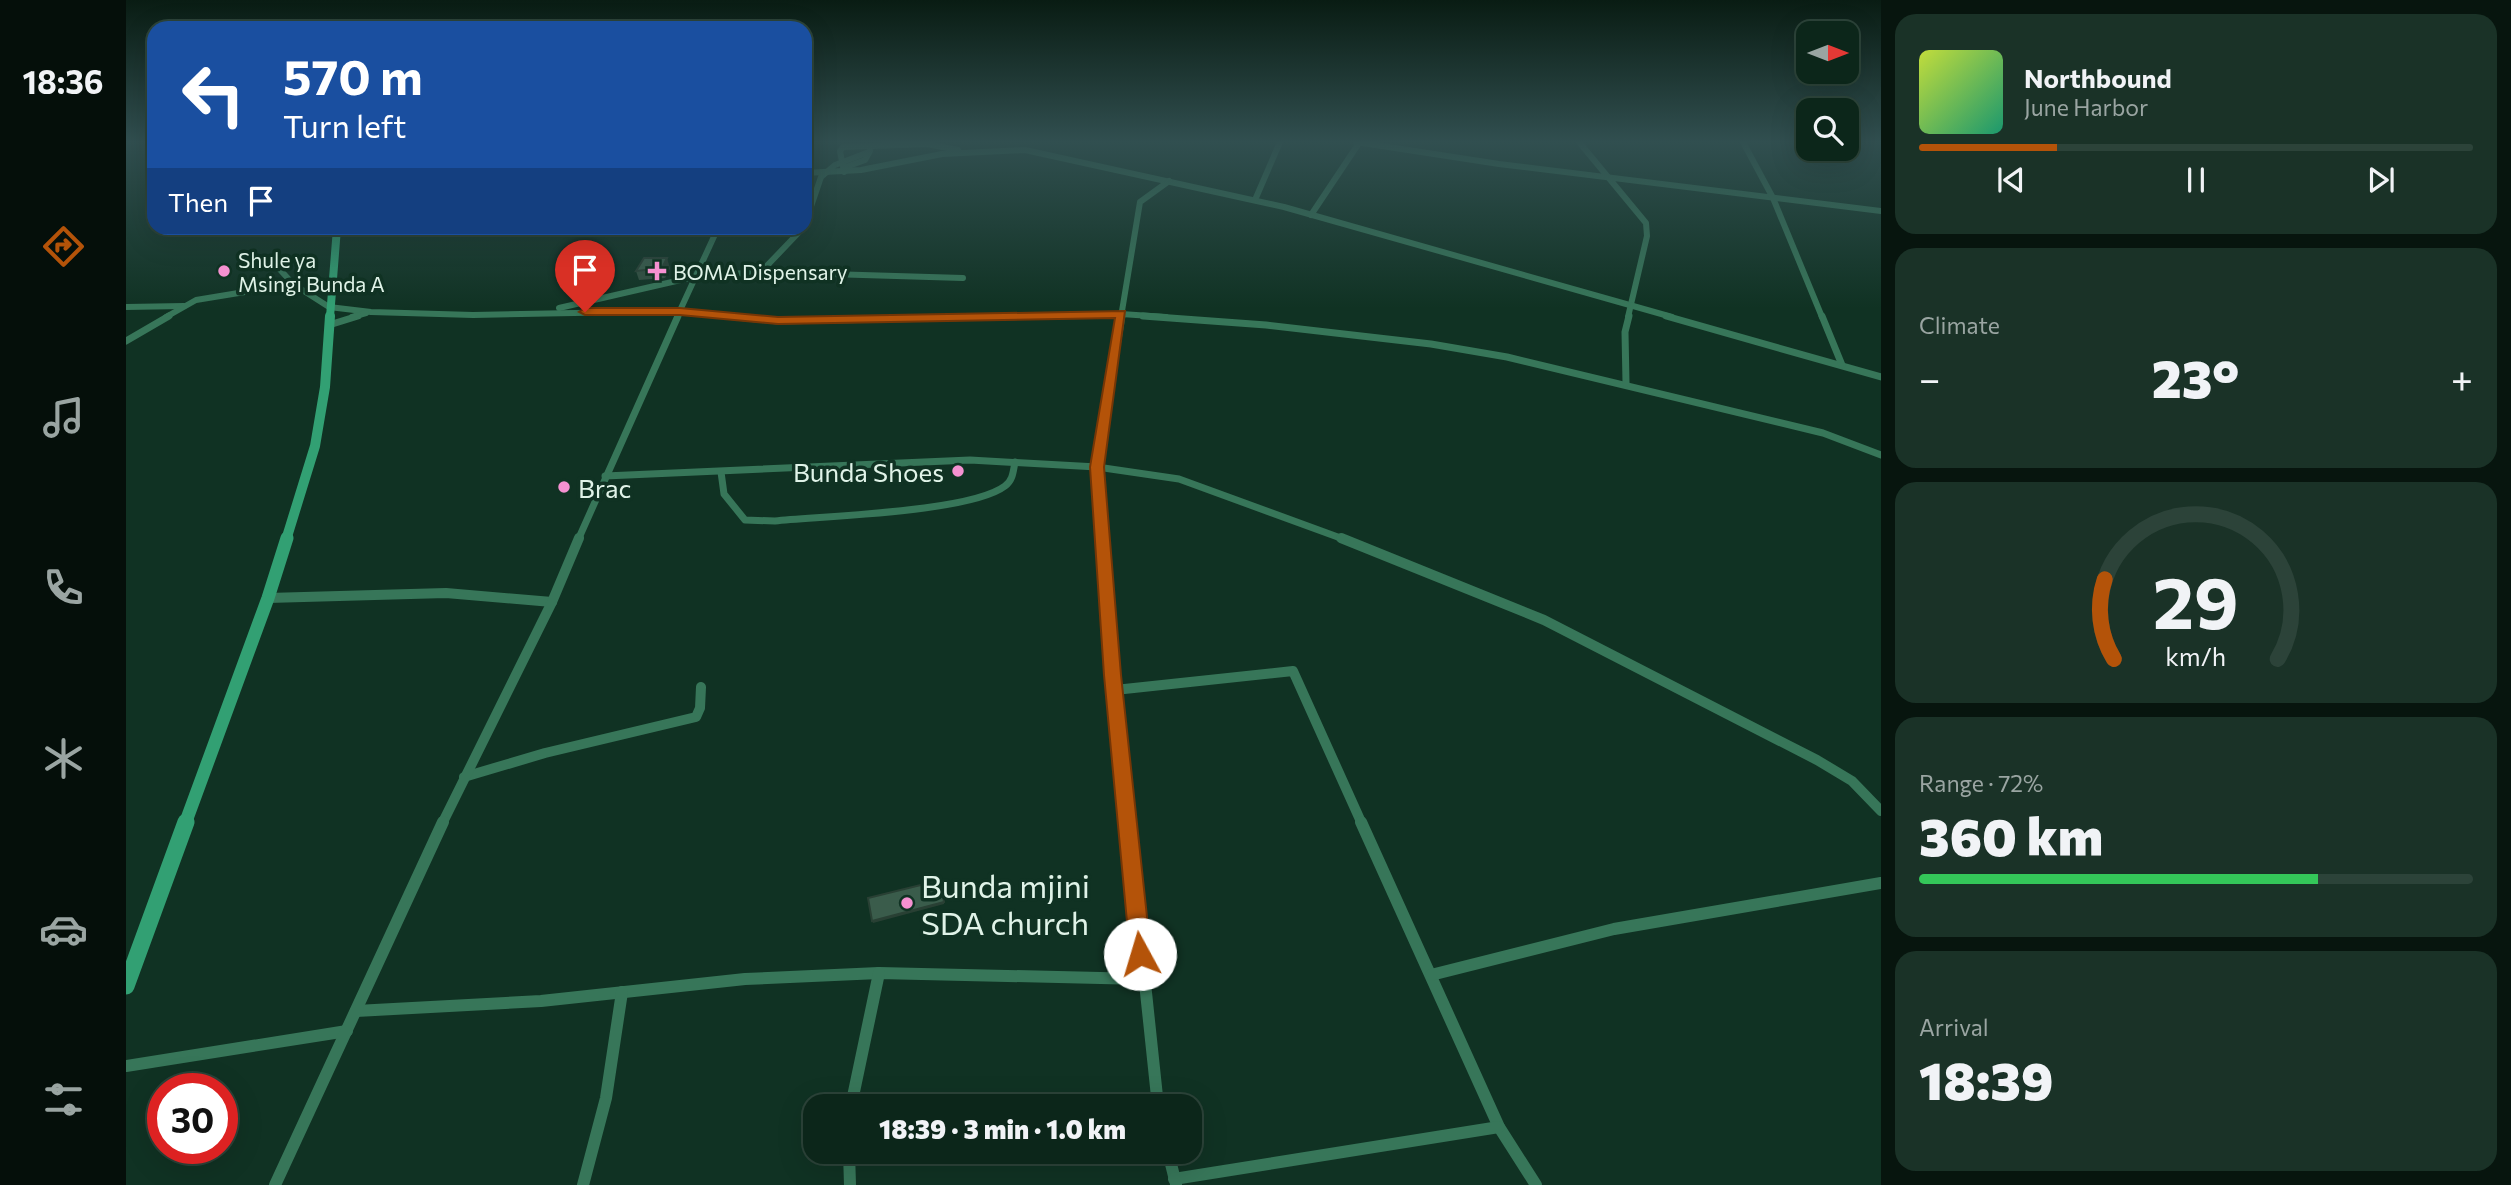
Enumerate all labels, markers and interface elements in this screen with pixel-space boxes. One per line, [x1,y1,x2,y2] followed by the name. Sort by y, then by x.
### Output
[1796,21,1858,84] north arrow
[1796,21,1859,161] map controls
[283,45,423,105] text: 570 m
[168,49,259,140] icon: left
[22,61,104,101] text: 18:36
[2024,62,2172,93] text: Northbound
[2024,93,2148,121] text: June Harbor
[1796,98,1859,161] button: search
[283,105,407,145] text: Turn left
[1992,161,2030,199] icon: previous
[2177,161,2215,199] icon: pause
[2362,161,2400,199] icon: next
[242,182,280,220] icon: arrive
[168,186,228,217] text: Then
[39,222,88,271] icon: directions
[555,240,615,312] pin
[238,247,385,296] place label: Shule ya Msingi Bunda A
[566,251,604,289] icon: arrive
[673,259,848,284] place label: BOMA Dispensary
[647,261,667,281] marker: BOMA Dispensary
[216,263,232,279] marker: Shule ya Msingi Bunda A
[1919,311,2000,339] text: Climate
[2152,345,2239,409] text: 23°
[1919,354,1941,401] text: −
[2451,354,2473,401] text: +
[39,393,88,442] icon: music
[793,456,944,487] place label: Bunda Shoes
[950,463,966,479] marker: Bunda Shoes
[578,472,631,503] place label: Brac
[556,479,572,495] marker: Brac
[2153,555,2239,644] text: 29
[39,563,88,612] icon: phone
[2166,640,2226,670] text: km/h
[39,734,88,783] icon: climate
[1919,769,2043,797] text: Range · 72%
[1919,803,2103,867] text: 360 km
[921,865,1090,942] place label: Bunda mjini SDA church
[899,895,915,911] marker: Bunda mjini SDA church
[39,905,88,954] icon: car
[1103,917,1177,991] position arrow
[1919,1013,1989,1041] text: Arrival
[1919,1047,2053,1111] text: 18:39
[147,1073,238,1164] speed limit sign: 30
[39,1075,88,1124] icon: filters
[879,1113,1126,1144] text: 18:39 · 3 min · 1.0 km

